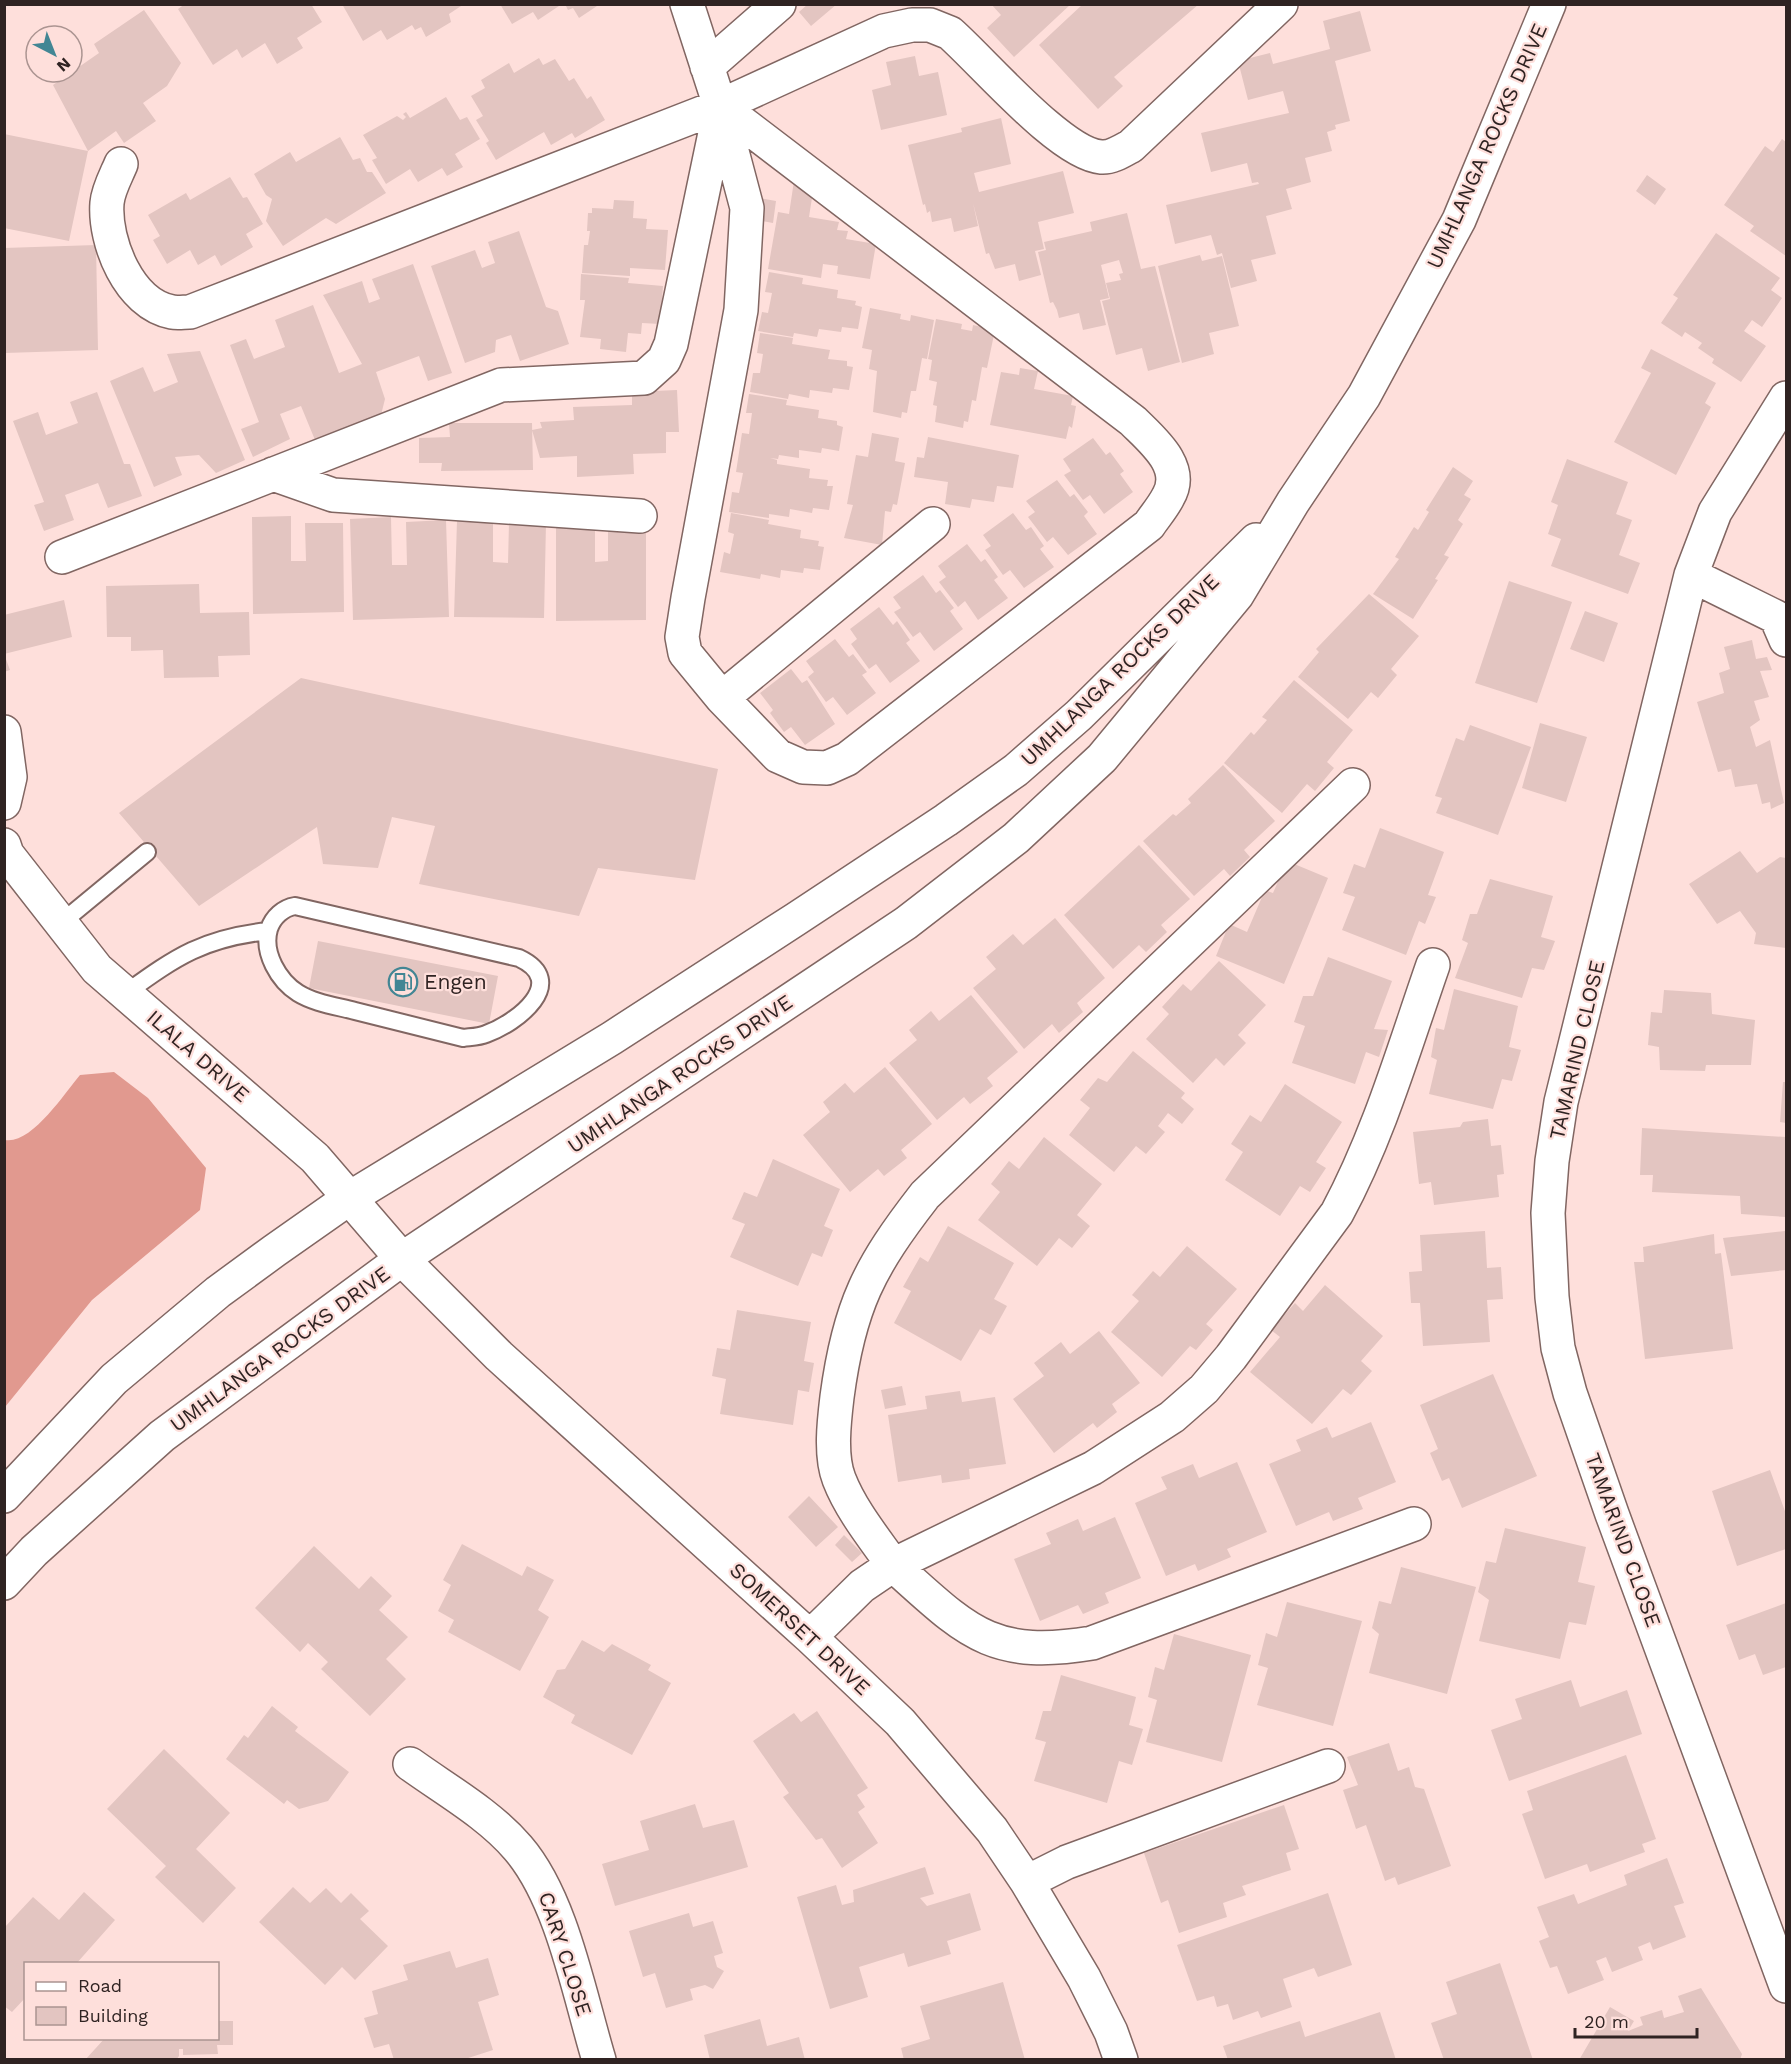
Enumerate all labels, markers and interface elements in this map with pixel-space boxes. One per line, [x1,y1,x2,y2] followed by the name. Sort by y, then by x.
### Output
[1421,19,1552,272] street label: UMHLANGA ROCKS DRIVE
[24,24,84,84] north arrow
[53,54,74,76] text: N
[1015,568,1224,771] street label: UMHLANGA ROCKS DRIVE
[1544,958,1609,1142] street label: TAMARIND CLOSE
[387,966,419,998] fuel station icon: Engen
[424,969,487,994] place label: Engen
[563,989,797,1158] street label: UMHLANGA ROCKS DRIVE
[142,1004,255,1107] street label: ILALA DRIVE
[165,1260,395,1437] street label: UMHLANGA ROCKS DRIVE
[1580,1449,1667,1630] street label: TAMARIND CLOSE
[725,1557,876,1700] street label: SOMERSET DRIVE
[534,1889,597,2019] street label: CARY CLOSE
[24,1962,219,2040] legend
[78,1975,122,1996] text: Road
[1575,2001,1696,2039] scale bar
[78,2005,148,2026] text: Building
[1584,2011,1629,2032] text: 20 m

